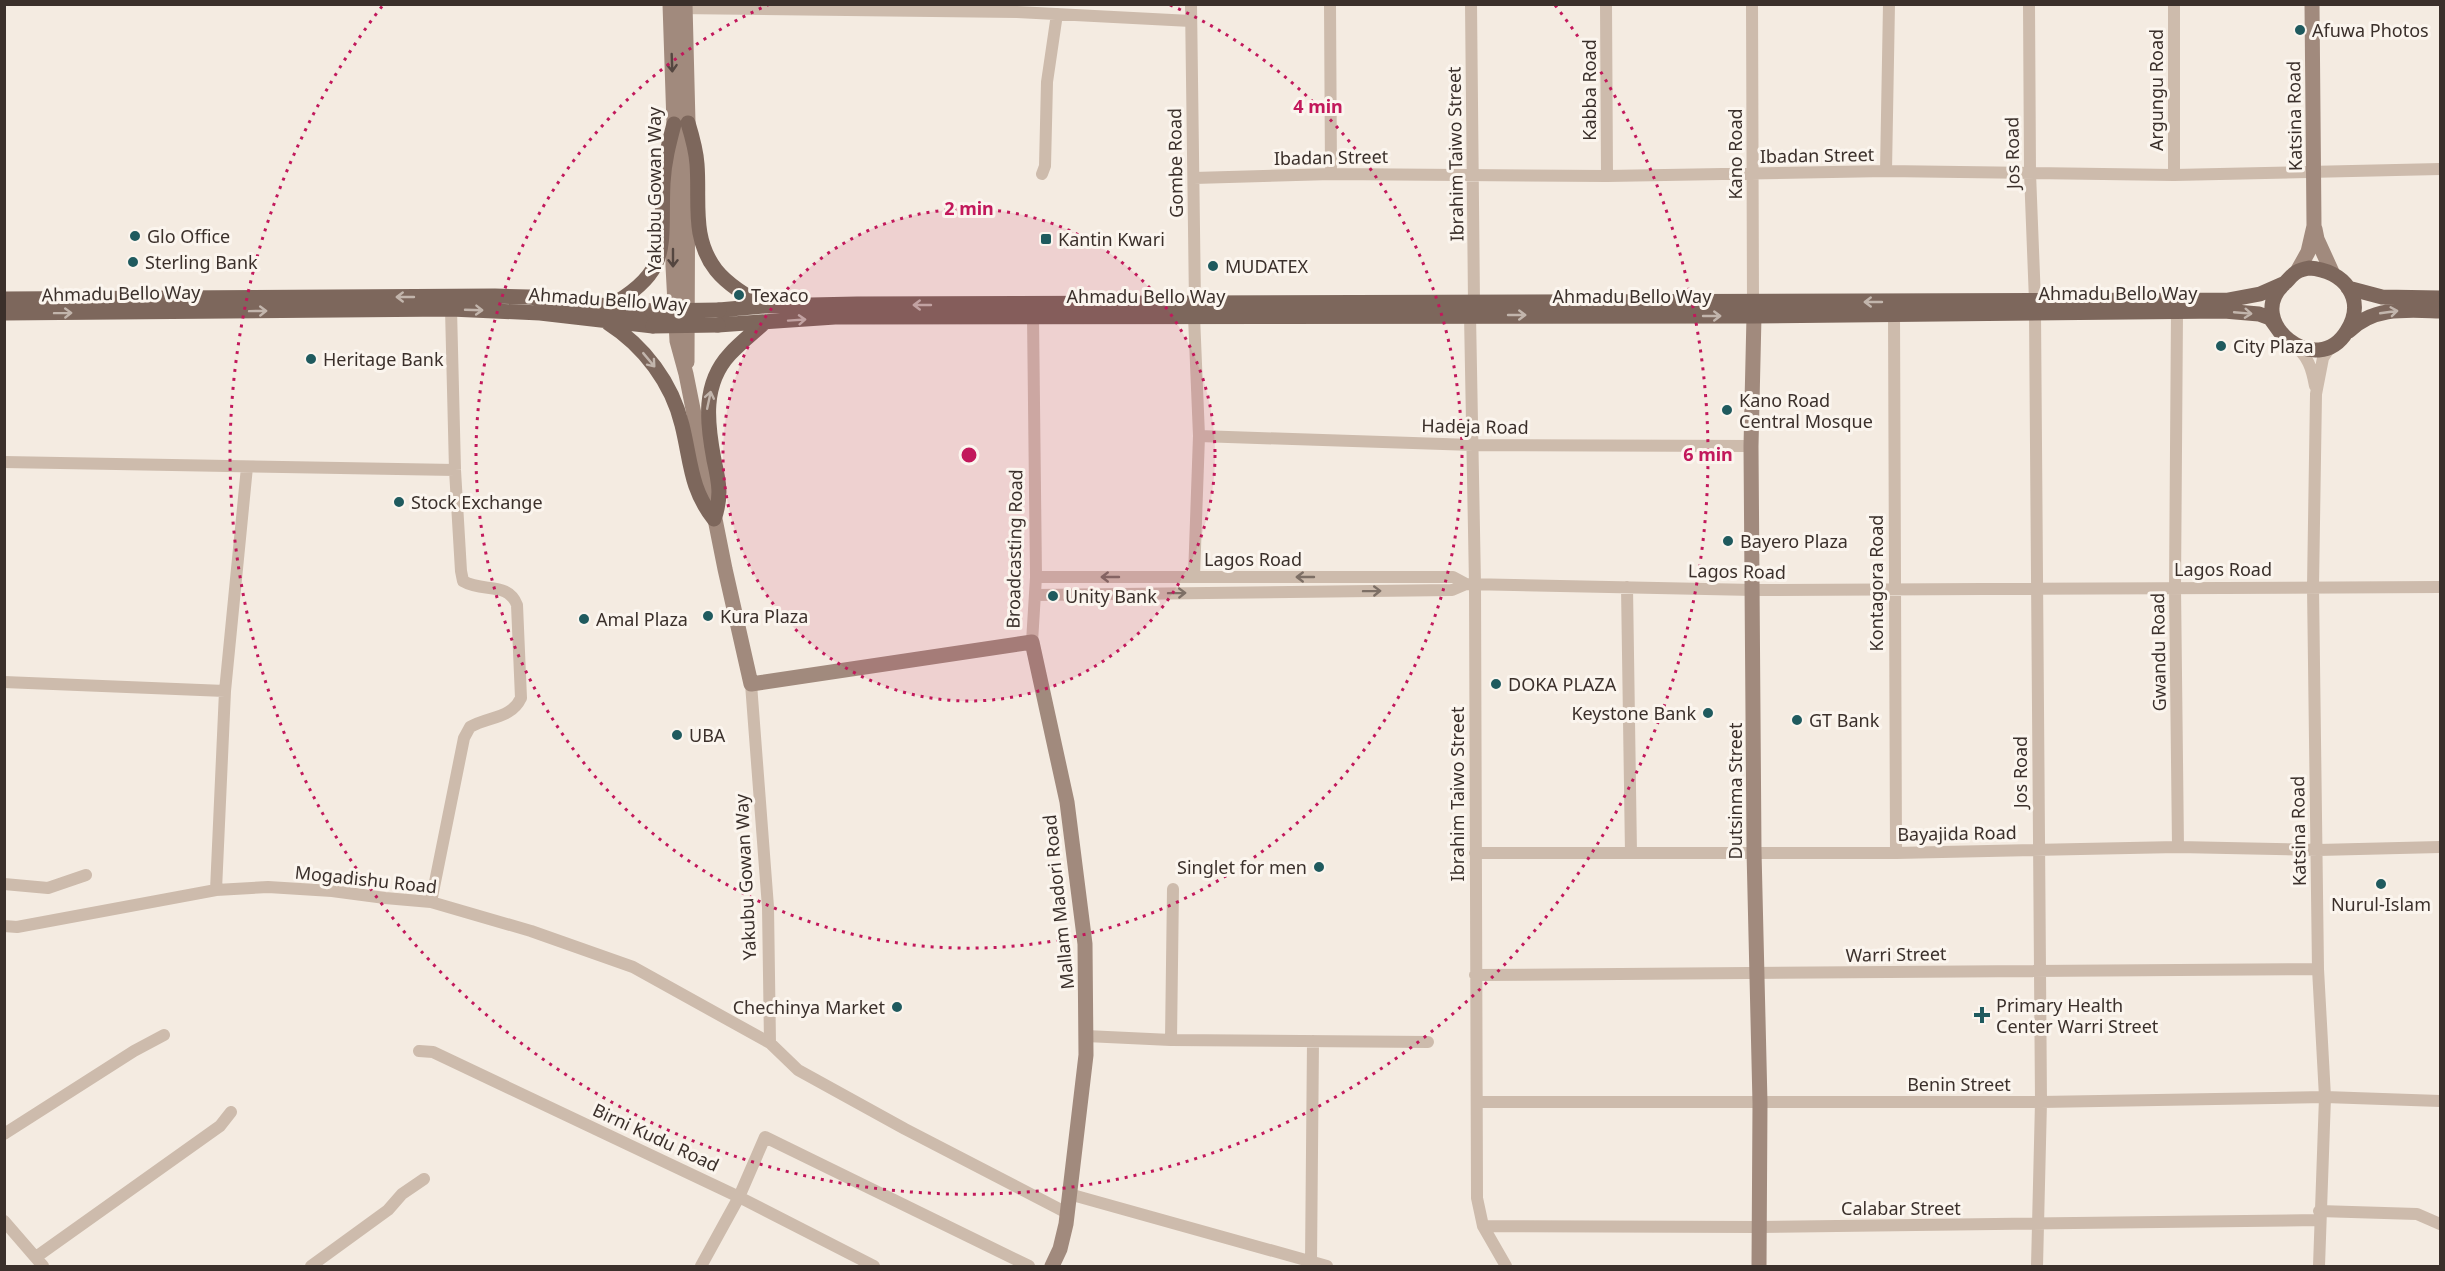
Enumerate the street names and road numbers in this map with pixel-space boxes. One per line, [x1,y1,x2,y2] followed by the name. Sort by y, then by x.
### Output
[2144,29,2168,151] street label: Argungu Road
[1577,39,1601,141] street label: Kabba Road
[2281,61,2307,171] street label: Katsina Road
[1441,66,1469,242] street label: Ibrahim Taiwo Street
[642,106,666,273] street label: Yakubu Gowan Way
[1162,108,1188,218] street label: Gombe Road
[1723,108,1747,200] street label: Kano Road
[1999,117,2025,191] street label: Jos Road
[1760,142,1875,168] street label: Ibadan Street
[1274,144,1389,170] street label: Ibadan Street
[41,280,201,306] street label: Ahmadu Bello Way
[528,281,689,317] street label: Ahmadu Bello Way
[2039,281,2198,305] street label: Ahmadu Bello Way
[1067,284,1226,308] street label: Ahmadu Bello Way
[1553,284,1712,308] street label: Ahmadu Bello Way
[1421,413,1529,439] street label: Hadeja Road
[1001,469,1027,629] street label: Broadcasting Road
[1864,515,1888,651] street label: Kontagora Road
[1204,547,1302,571] street label: Lagos Road
[2174,557,2272,581] street label: Lagos Road
[1688,558,1786,584] street label: Lagos Road
[2145,592,2171,712] street label: Gwandu Road
[1445,706,1469,881] street label: Ibrahim Taiwo Street
[1723,722,1747,860] street label: Dutsinma Street
[2008,736,2032,810] street label: Jos Road
[2285,776,2311,886] street label: Katsina Road
[729,793,761,961] street label: Yakubu Gowan Way
[1037,813,1079,991] street label: Mallam Madori Road
[1897,820,2017,846] street label: Bayajida Road
[294,860,438,898] street label: Mogadishu Road
[1845,941,1947,967] street label: Warri Street
[1907,1072,2011,1096] street label: Benin Street
[589,1097,723,1177] street label: Birni Kudu Road
[1841,1196,1961,1220] street label: Calabar Street

